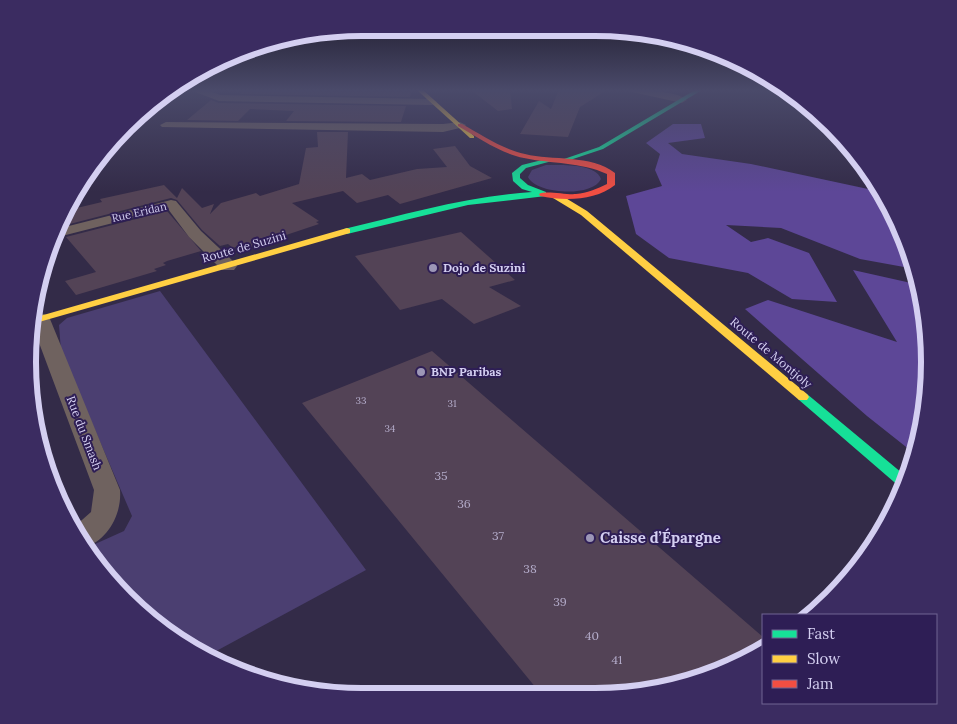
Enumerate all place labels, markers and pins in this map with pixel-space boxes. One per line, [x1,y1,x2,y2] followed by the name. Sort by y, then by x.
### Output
[443,260,525,275] place label: Dojo de Suzini
[427,262,439,274] marker: Dojo de Suzini
[431,364,502,379] place label: BNP Paribas
[415,366,427,378] marker: BNP Paribas
[600,528,721,547] place label: Caisse d’Épargne
[584,532,596,544] marker: Caisse d’Épargne

